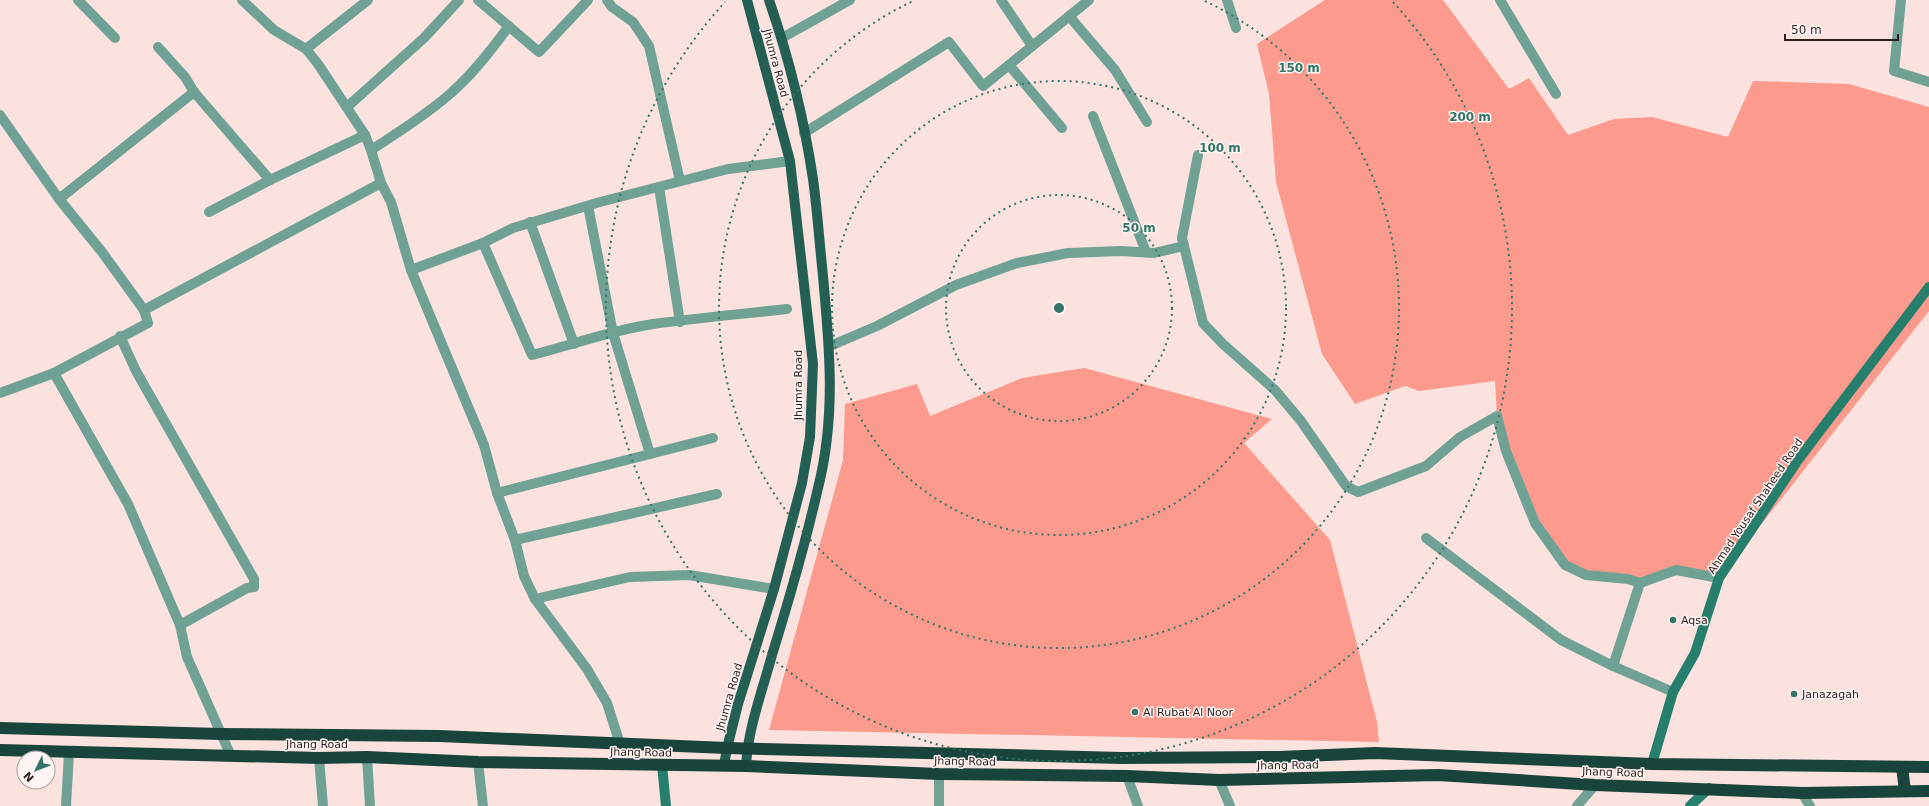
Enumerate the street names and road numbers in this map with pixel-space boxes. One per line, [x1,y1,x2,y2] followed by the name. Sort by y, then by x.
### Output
[760,27,791,99] street label: Jhumra Road
[792,350,805,421] street label: Jhumra Road
[1705,436,1806,576] street label: Ahmad Yousaf Shaheed Road
[713,662,745,734] street label: Jhumra Road
[285,738,348,751] street label: Jhang Road
[609,745,672,760] street label: Jhang Road
[933,754,996,769] street label: Jhang Road
[1256,758,1319,773] street label: Jhang Road
[1581,765,1644,780] street label: Jhang Road

